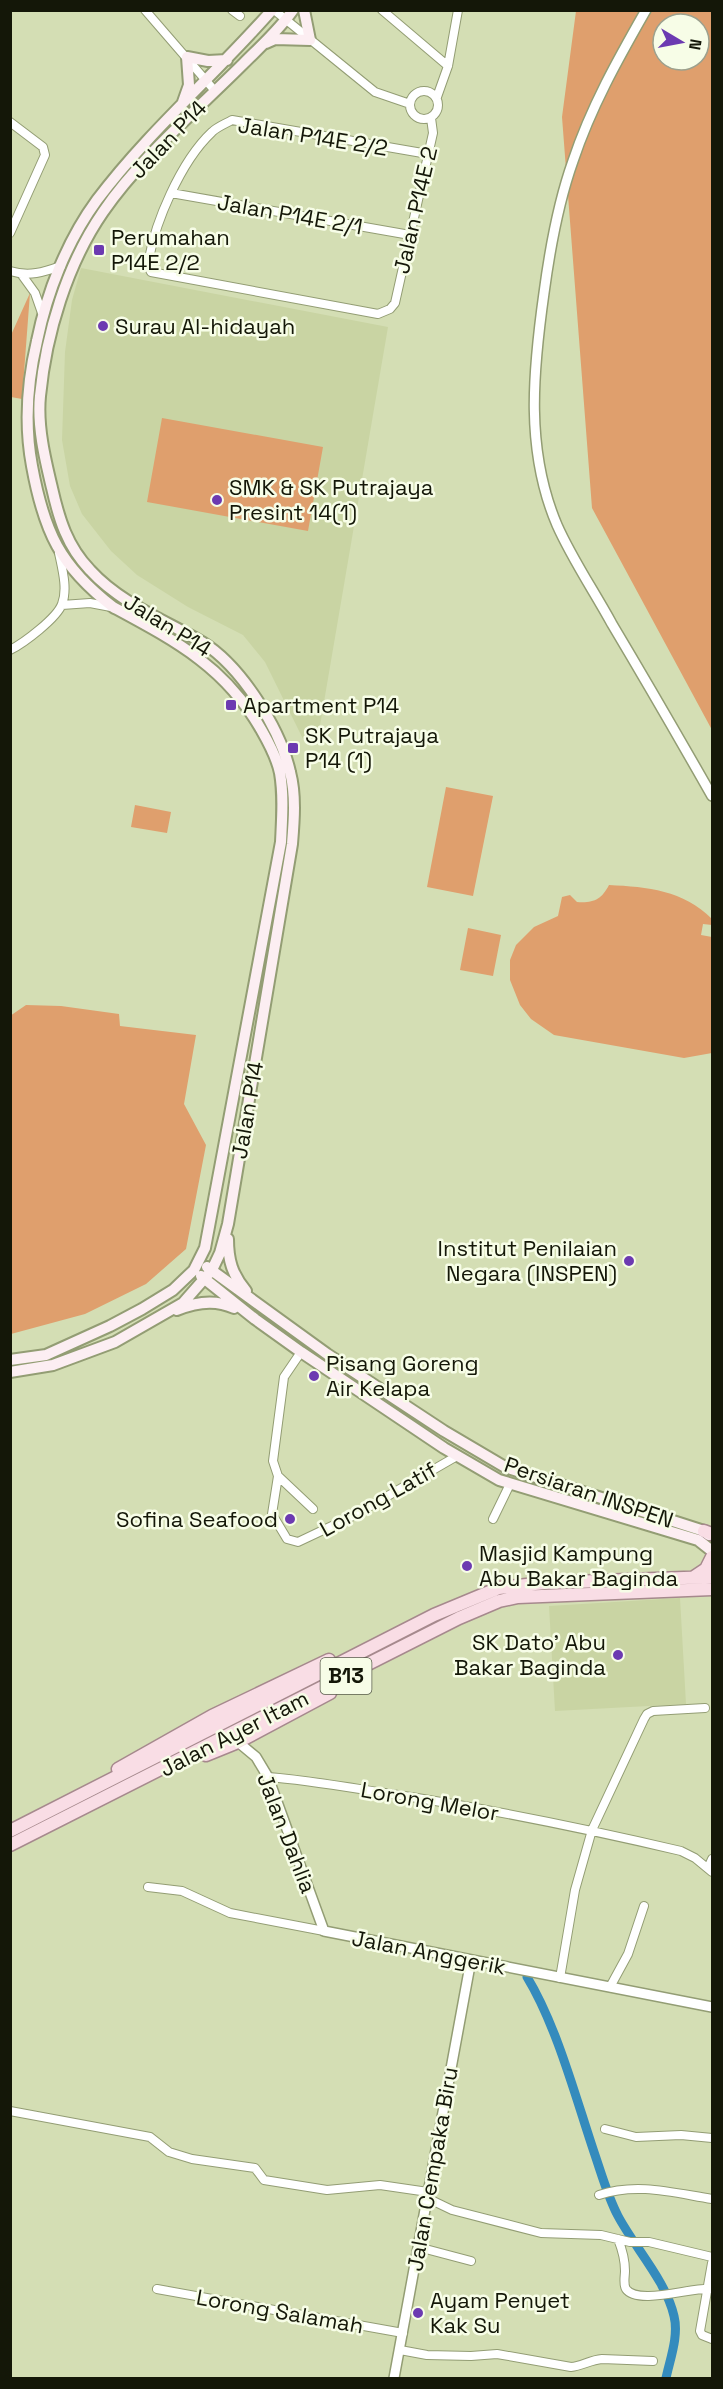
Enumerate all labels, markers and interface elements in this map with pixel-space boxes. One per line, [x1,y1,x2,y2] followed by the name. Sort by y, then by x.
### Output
[651,12,711,72] north arrow
[684,37,707,52] text: N
[124,94,212,184] street label: Jalan P14
[236,110,390,162] street label: Jalan P14E 2/2
[387,144,443,276] street label: Jalan P14E 2
[215,187,365,241] street label: Jalan P14E 2/1
[111,223,230,276] place label: Perumahan P14E 2/2
[92,243,106,257] marker: Perumahan P14E 2/2
[115,312,295,340] place label: Surau Al-hidayah
[96,319,110,333] marker: Surau Al-hidayah
[229,473,434,526] place label: SMK & SK Putrajaya Presint 14(1)
[210,493,224,507] marker: SMK & SK Putrajaya Presint 14(1)
[119,587,217,663] street label: Jalan P14
[243,691,399,719] place label: Apartment P14
[224,698,238,712] marker: Apartment P14
[305,721,439,774] place label: SK Putrajaya P14 (1)
[286,741,300,755] marker: SK Putrajaya P14 (1)
[225,1059,269,1161] street label: Jalan P14
[438,1234,617,1287] place label: Institut Penilaian Negara (INSPEN)
[622,1254,636,1268] marker: Institut Penilaian Negara (INSPEN)
[326,1349,479,1402] place label: Pisang Goreng Air Kelapa
[307,1369,321,1383] marker: Pisang Goreng Air Kelapa
[501,1450,677,1534] street label: Persiaran INSPEN
[315,1455,442,1543] street label: Lorong Latif
[116,1505,278,1533] place label: Sofina Seafood
[283,1512,297,1526] marker: Sofina Seafood
[479,1539,679,1592] place label: Masjid Kampung Abu Bakar Baginda
[460,1559,474,1573] marker: Masjid Kampung Abu Bakar Baginda
[454,1628,606,1681] place label: SK Dato' Abu Bakar Baginda
[611,1648,625,1662] marker: SK Dato' Abu Bakar Baginda
[320,1658,372,1694] road number: B13
[155,1683,313,1783] street label: Jalan Ayer Itam
[251,1769,323,1897] street label: Jalan Dahlia
[359,1775,501,1827] street label: Lorong Melor
[350,1923,508,1981] street label: Jalan Anggerik
[400,2065,464,2273] street label: Jalan Cempaka Biru
[194,2282,366,2340] street label: Lorong Salamah
[430,2286,570,2339] place label: Ayam Penyet Kak Su
[411,2306,425,2320] marker: Ayam Penyet Kak Su

